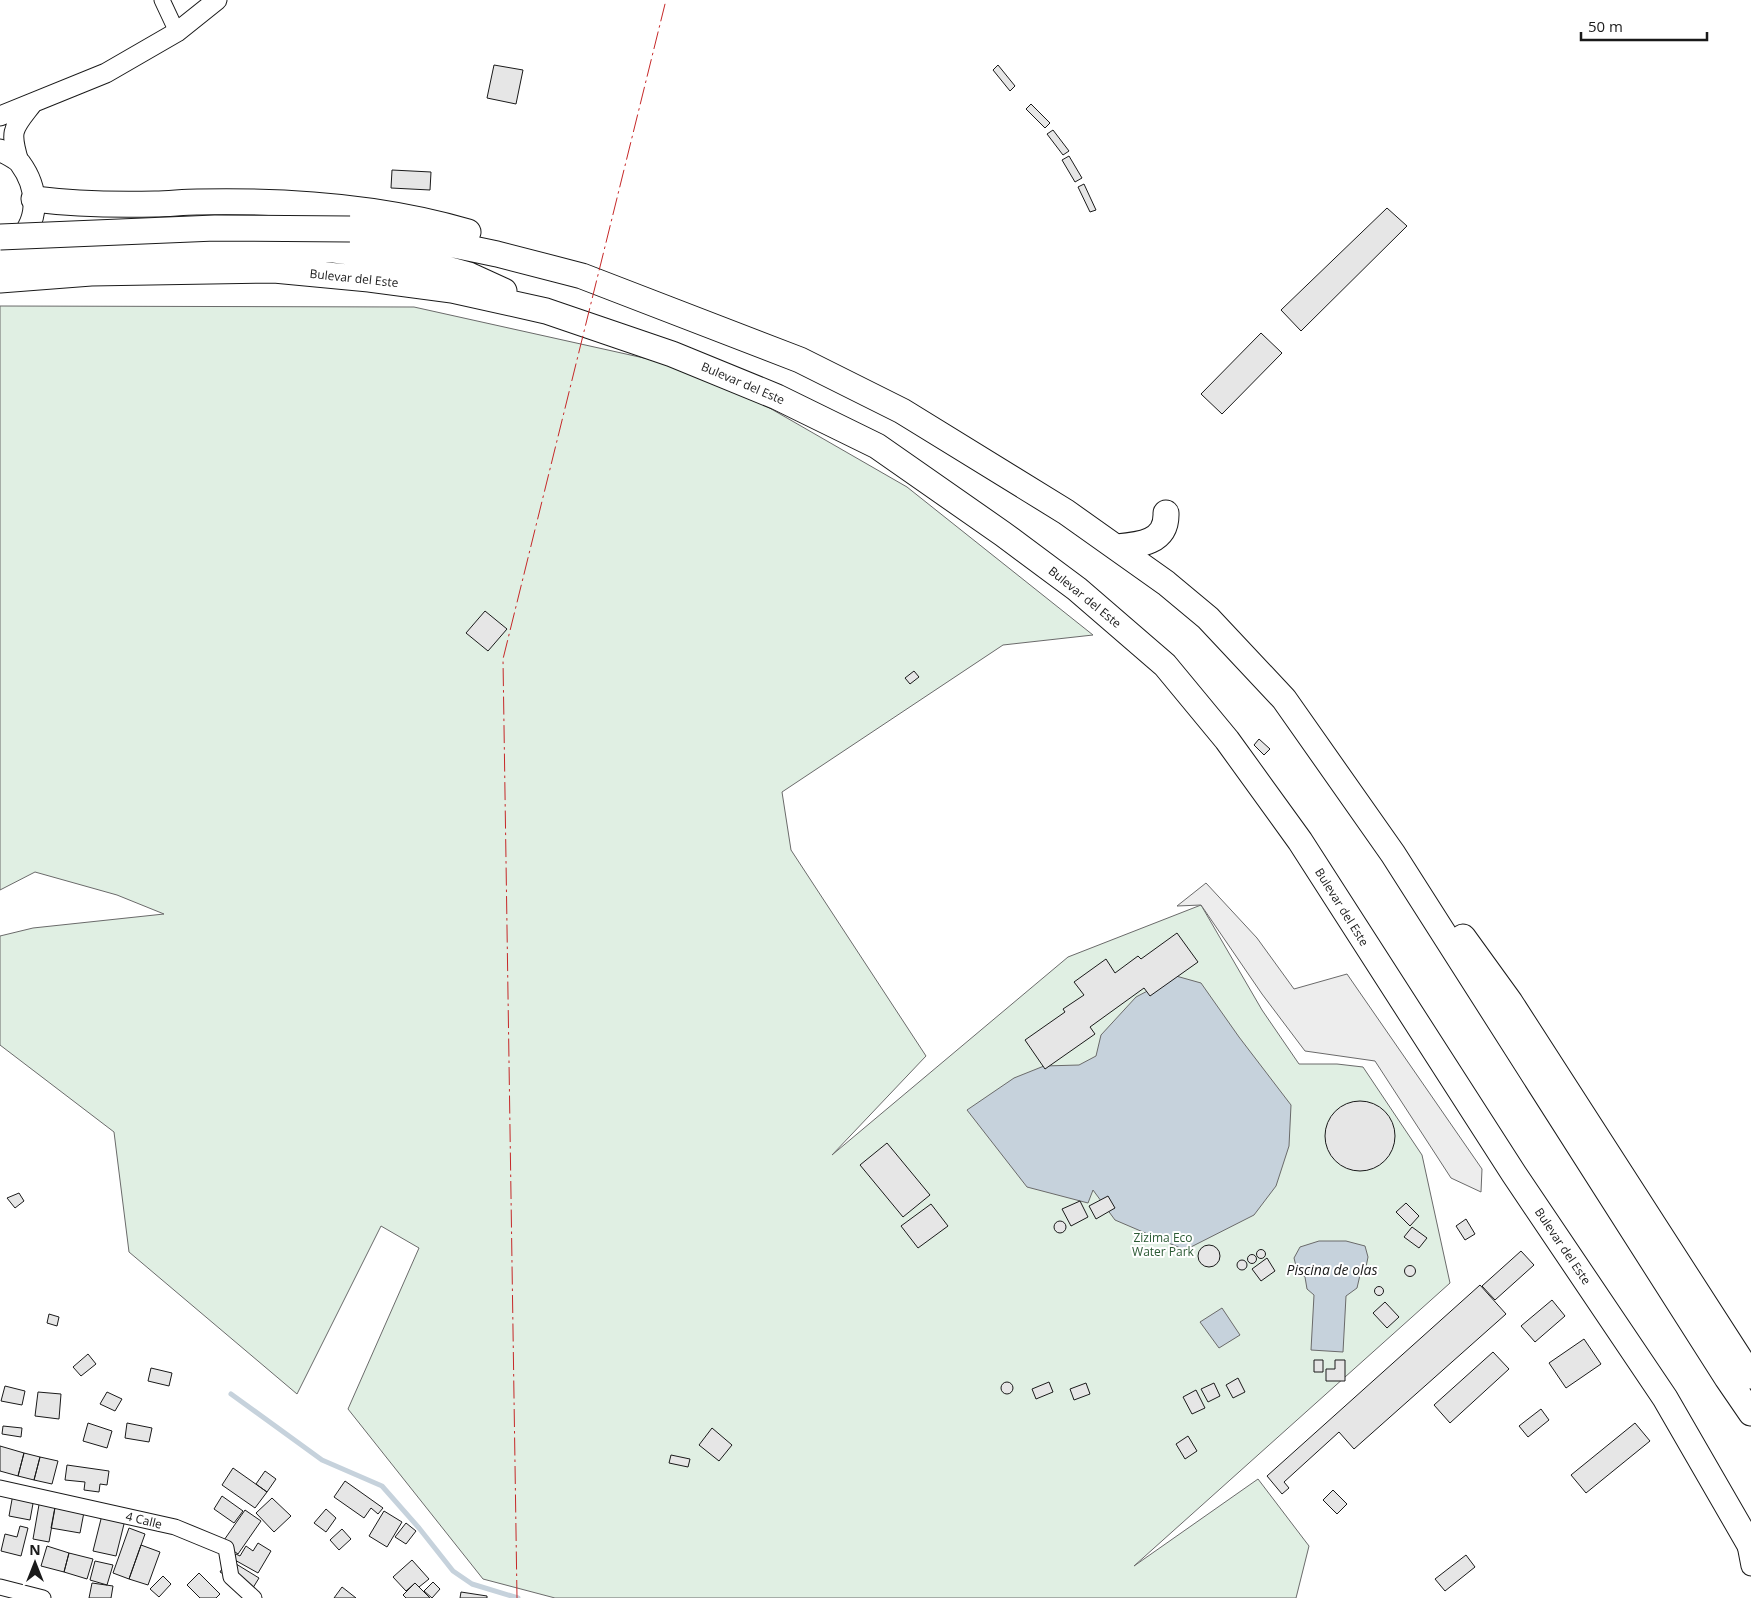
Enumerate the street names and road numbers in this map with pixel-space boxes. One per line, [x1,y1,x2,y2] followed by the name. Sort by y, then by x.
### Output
[309,265,399,291] street label: Bulevar del Este
[699,358,788,408] street label: Bulevar del Este
[1045,562,1125,632] street label: Bulevar del Este
[1311,865,1373,950] street label: Bulevar del Este
[1531,1204,1595,1288] street label: Bulevar del Este
[124,1507,164,1533] street label: 4 Calle

